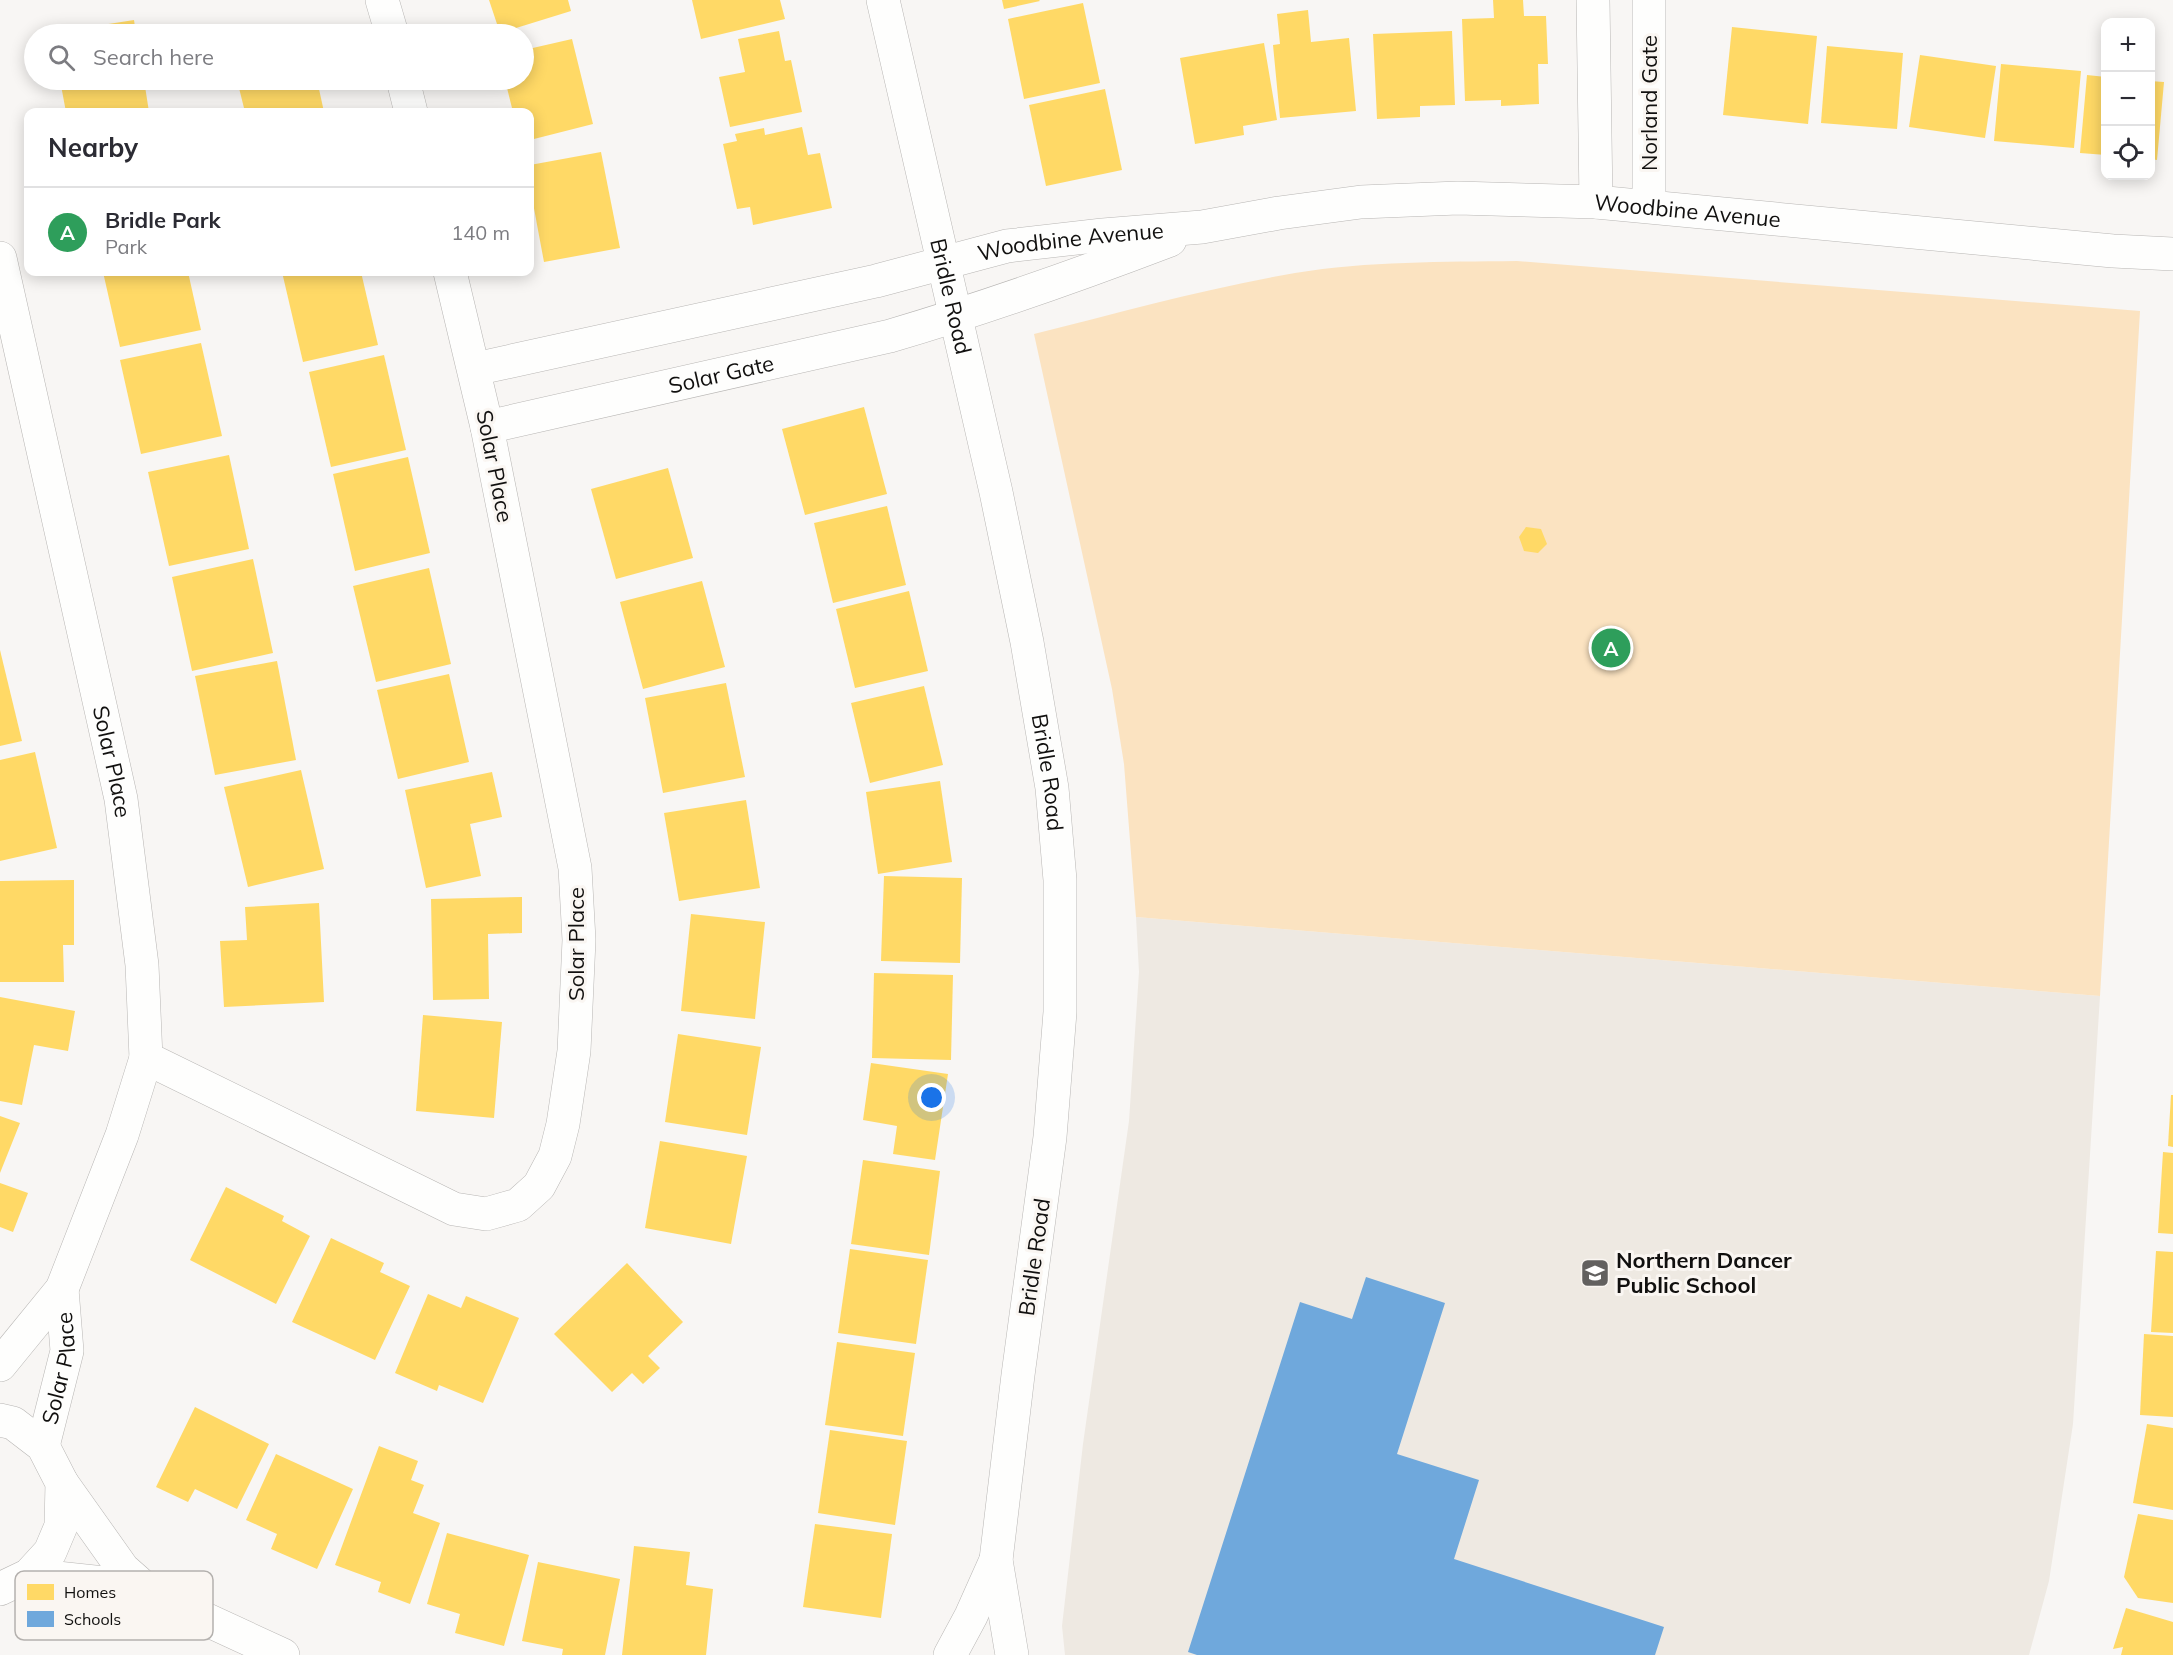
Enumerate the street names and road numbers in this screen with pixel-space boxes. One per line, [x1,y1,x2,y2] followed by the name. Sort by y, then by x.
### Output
[1635,35,1663,171] street label: Norland Gate
[1593,188,1782,233] street label: Woodbine Avenue
[975,216,1165,267] street label: Woodbine Avenue
[924,235,978,357] street label: Bridle Road
[666,349,777,400] street label: Solar Gate
[470,407,520,525] street label: Solar Place
[87,703,137,819] street label: Solar Place
[1025,711,1070,832] street label: Bridle Road
[562,887,590,1001] street label: Solar Place
[1012,1196,1056,1318] street label: Bridle Road
[35,1311,81,1427] street label: Solar Place

